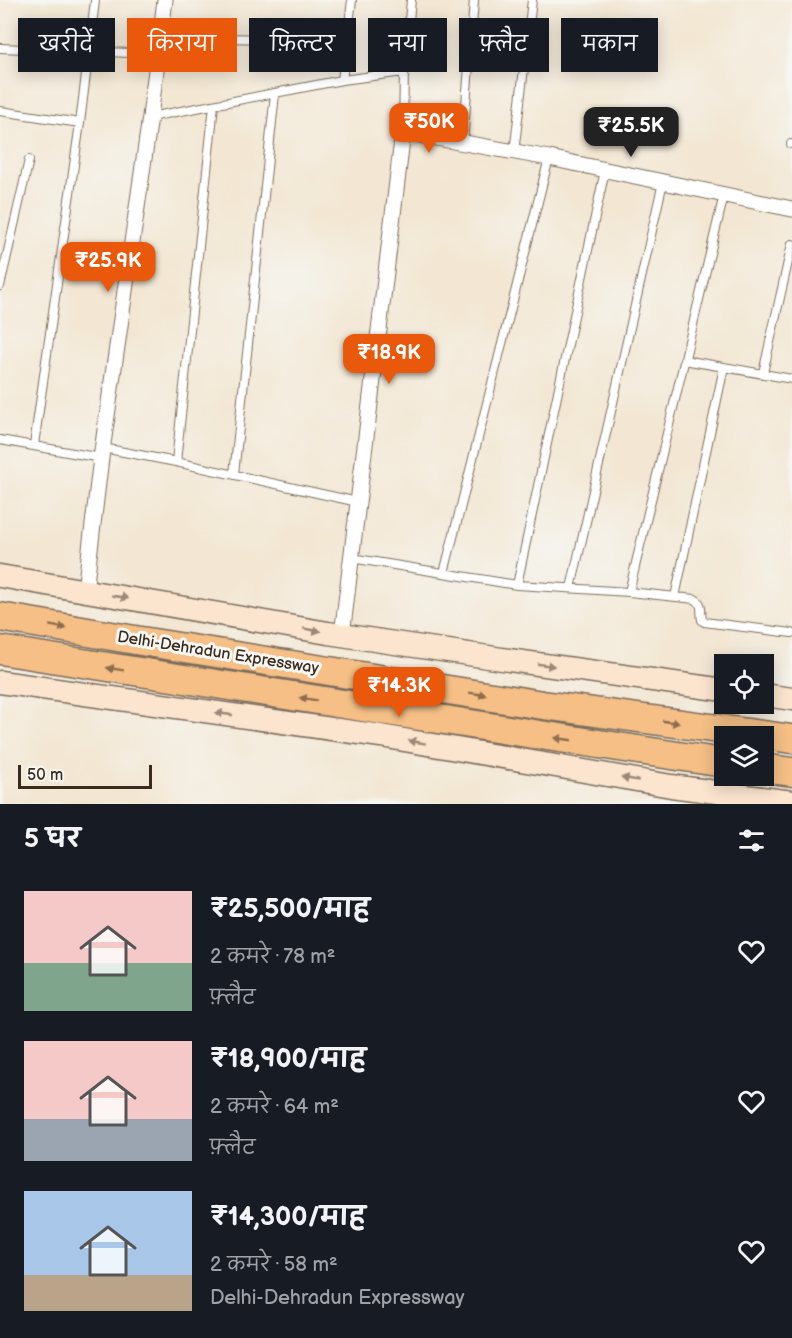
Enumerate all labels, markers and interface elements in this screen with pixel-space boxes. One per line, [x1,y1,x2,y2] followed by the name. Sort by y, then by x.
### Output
[18,18,115,72] chip: खरीदें
[127,18,237,72] chip: किराया
[249,18,356,72] chip: फ़िल्टर
[368,18,447,72] chip: नया
[459,18,549,72] chip: फ़्लैट
[561,18,658,72] chip: मकान
[393,103,465,154] pin: ₹50K
[582,107,680,158] pin: ₹25.5K
[403,110,455,134] text: ₹50K
[598,114,664,138] text: ₹25.5K
[59,242,157,293] pin: ₹25.9K
[75,249,141,273] text: ₹25.9K
[340,334,438,385] pin: ₹18.9K
[357,341,421,365] text: ₹18.9K
[110,592,129,601] one-way arrow
[48,622,67,631] one-way arrow
[303,626,322,635] one-way arrow
[116,628,321,678] street label: Delhi-Dehradun Expressway
[714,654,774,786] map controls
[714,654,774,714] button: locate
[537,661,556,670] one-way arrow
[106,664,125,673] one-way arrow
[350,667,448,718] pin: ₹14.3K
[367,674,431,698] text: ₹14.3K
[469,690,488,699] one-way arrow
[298,694,317,703] one-way arrow
[215,709,234,718] one-way arrow
[662,718,681,727] one-way arrow
[714,726,774,786] button: layers
[553,734,572,743] one-way arrow
[408,737,427,746] one-way arrow
[18,762,152,790] scale bar
[27,766,63,785] text: 50 m
[620,774,639,783] one-way arrow
[24,824,81,855] text: 5 घर
[735,824,768,857] icon: filters
[210,894,370,925] text: ₹25,500/माह
[72,915,144,987] icon: home
[735,935,768,968] icon: heart
[210,945,335,969] text: 2 कमरे · 78 m²
[210,986,256,1010] text: फ़्लैट
[210,1044,366,1075] text: ₹18,900/माह
[72,1065,144,1137] icon: home
[735,1085,768,1118] icon: heart
[210,1095,339,1119] text: 2 कमरे · 64 m²
[210,1136,256,1160] text: फ़्लैट
[210,1202,366,1233] text: ₹14,300/माह
[72,1215,144,1287] icon: home
[735,1235,768,1268] icon: heart
[210,1253,338,1277] text: 2 कमरे · 58 m²
[210,1286,465,1310] text: Delhi-Dehradun Expressway

